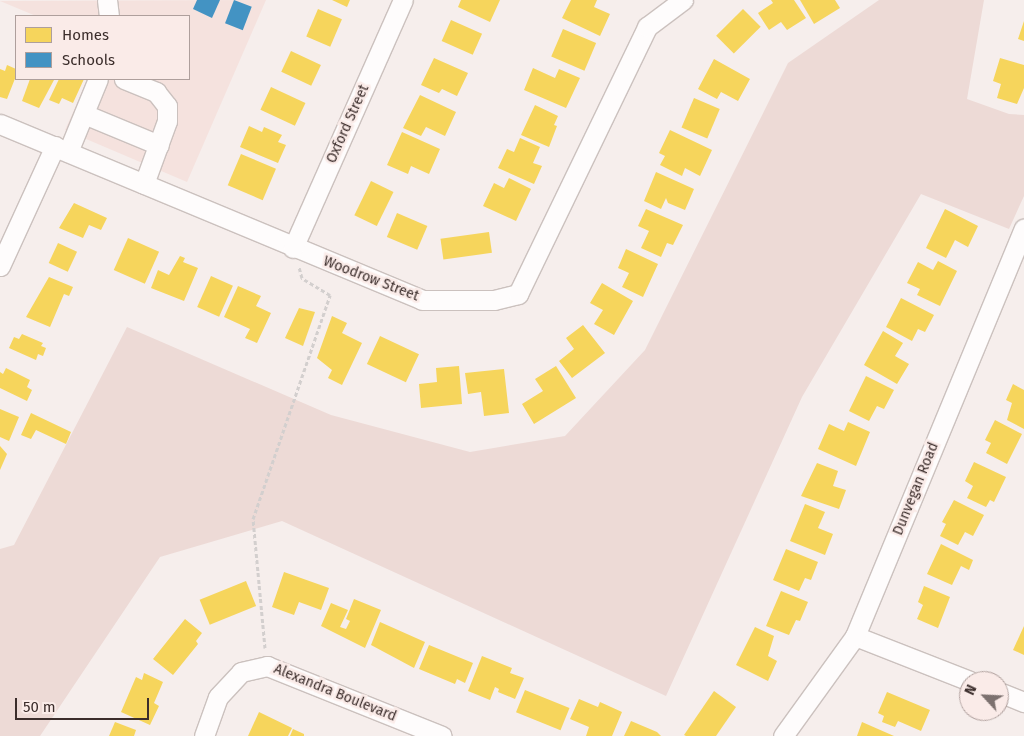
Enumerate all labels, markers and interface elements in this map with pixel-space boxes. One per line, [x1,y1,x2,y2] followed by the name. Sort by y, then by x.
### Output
[15,15,190,80] legend
[62,26,109,44] text: Homes
[62,51,115,69] text: Schools
[323,82,373,166] street label: Oxford Street
[321,253,421,305] street label: Woodrow Street
[890,440,942,538] street label: Dunvegan Road
[271,661,399,725] street label: Alexandra Boulevard
[959,671,1009,721] north arrow
[961,682,981,698] text: N
[18,688,151,720] scale bar
[23,698,56,716] text: 50 m

